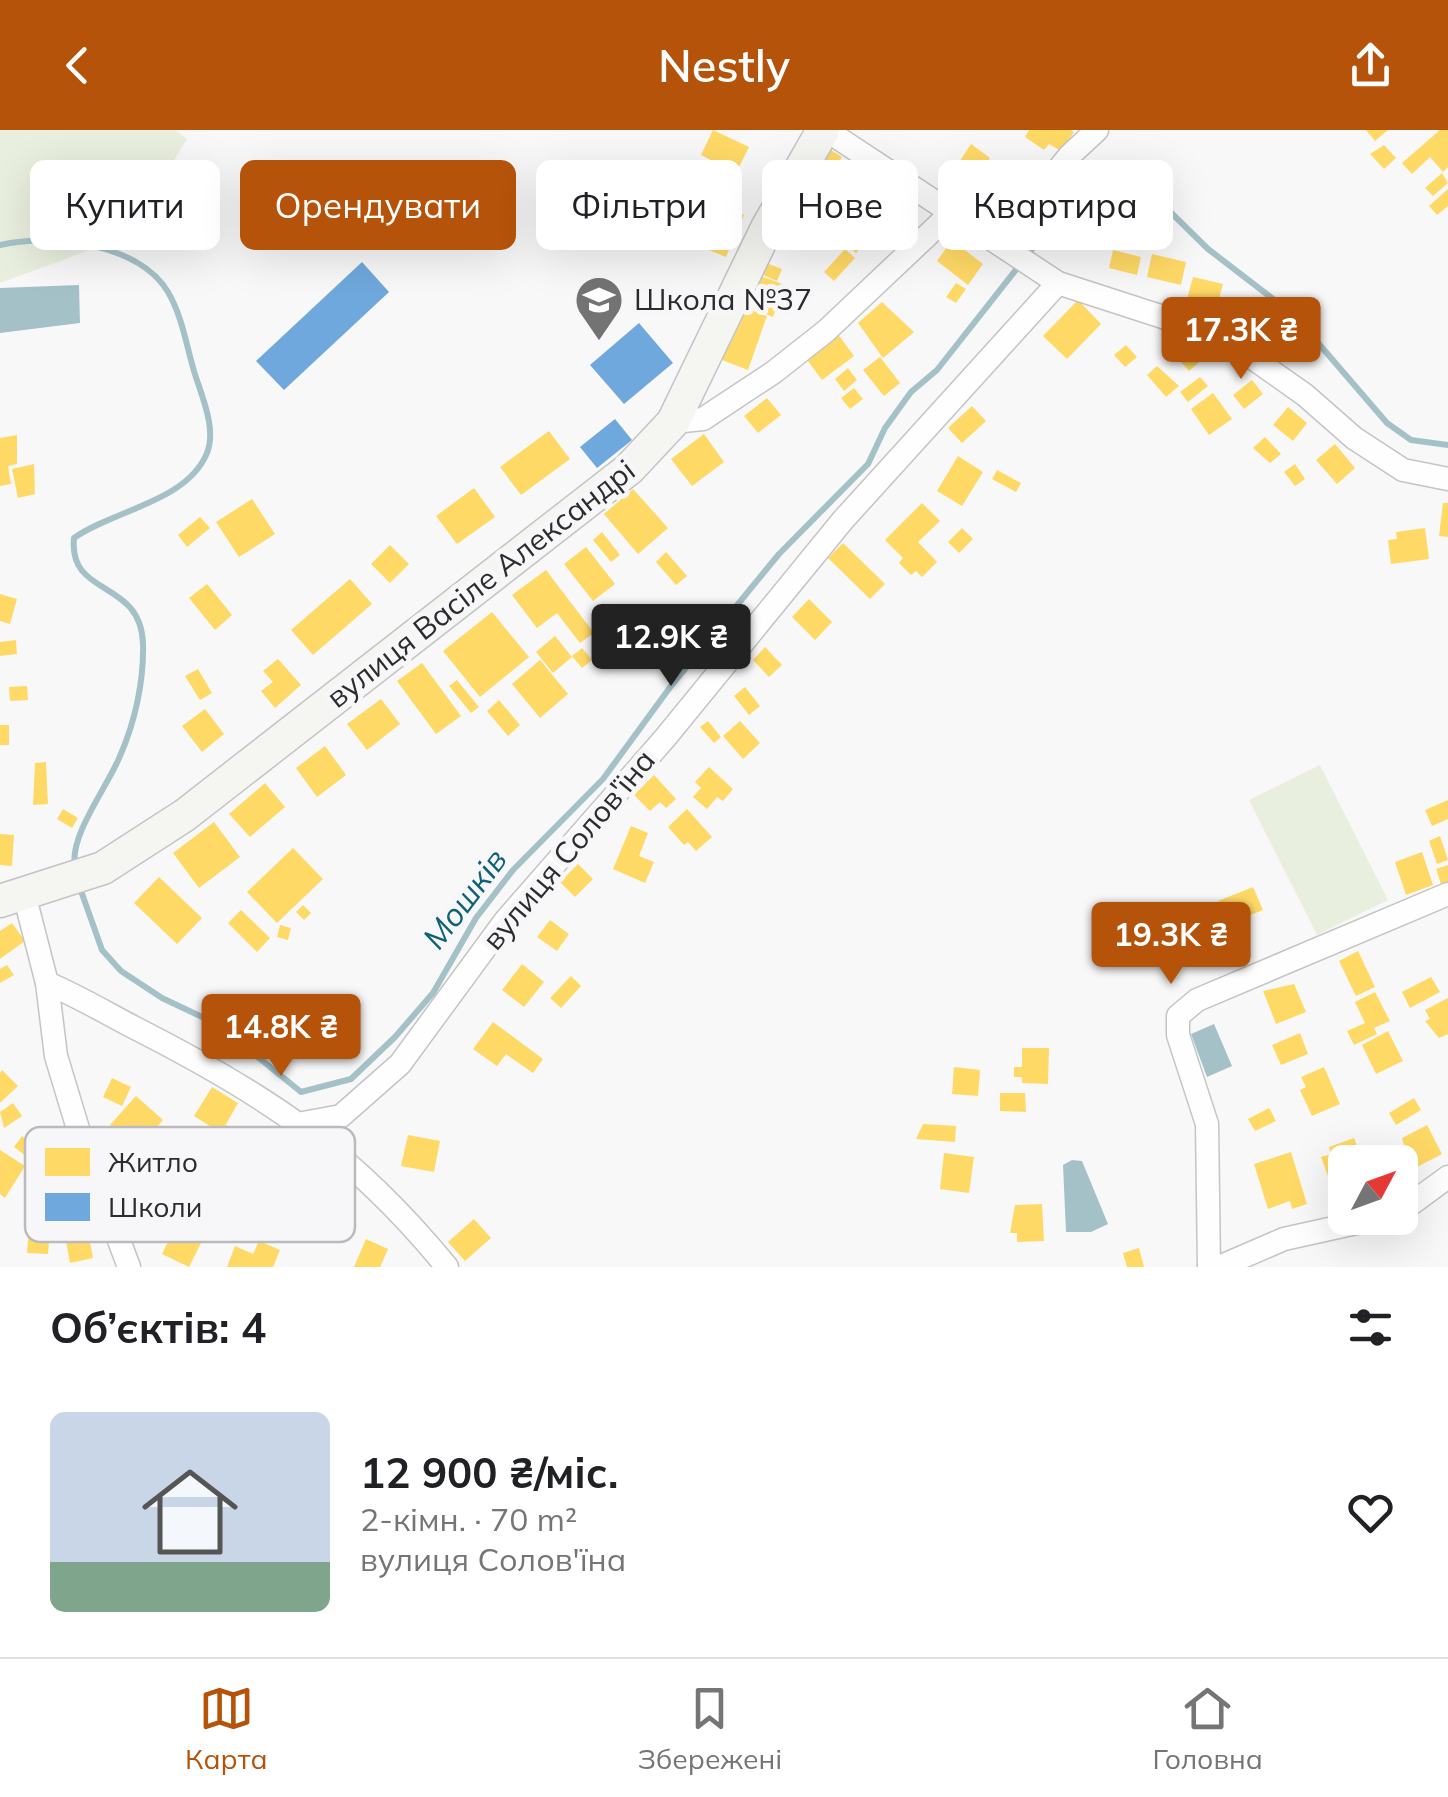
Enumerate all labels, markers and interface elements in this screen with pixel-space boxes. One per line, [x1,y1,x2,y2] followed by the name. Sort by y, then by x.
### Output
[658,37,790,93] text: Nestly
[50,38,105,93] icon: back
[1343,38,1398,93] icon: share
[30,160,220,250] chip: Купити
[240,160,516,250] chip: Орендувати
[536,160,742,250] chip: Фільтри
[762,160,918,250] chip: Нове
[938,160,1173,250] chip: Квартира
[573,274,625,342] school or university icon: Школа №37
[634,280,812,318] place label: Школа №37
[1149,297,1333,382] pin: 17.3K ₴
[1184,309,1298,349] text: 17.3K ₴
[318,451,642,716] street label: вулиця Васіле Александрі
[579,604,763,689] pin: 12.9K ₴
[614,616,728,656] text: 12.9K ₴
[473,742,663,957] street label: вулиця Солов'їна
[414,840,515,956] water label: Мошків
[1079,902,1263,987] pin: 19.3K ₴
[1114,914,1228,954] text: 19.3K ₴
[189,994,373,1079] pin: 14.8K ₴
[224,1006,338,1046] text: 14.8K ₴
[25,1127,355,1242] legend
[108,1144,198,1179] text: Житло
[1328,1145,1418,1235] north arrow
[1328,1145,1418,1235] map controls
[108,1189,202,1224] text: Школи
[1343,1300,1398,1355] icon: filters
[50,1301,266,1354] text: Об’єктів: 4
[360,1446,618,1499] text: 12 900 ₴/міс.
[130,1452,250,1572] icon: home
[1343,1485,1398,1540] icon: heart
[360,1499,577,1539] text: 2-кімн. · 70 m²
[360,1539,626,1579] text: вулиця Солов'їна
[185,1681,268,1776] tab: Карта
[638,1681,782,1776] tab: Збережені
[1152,1681,1263,1776] tab: Головна

